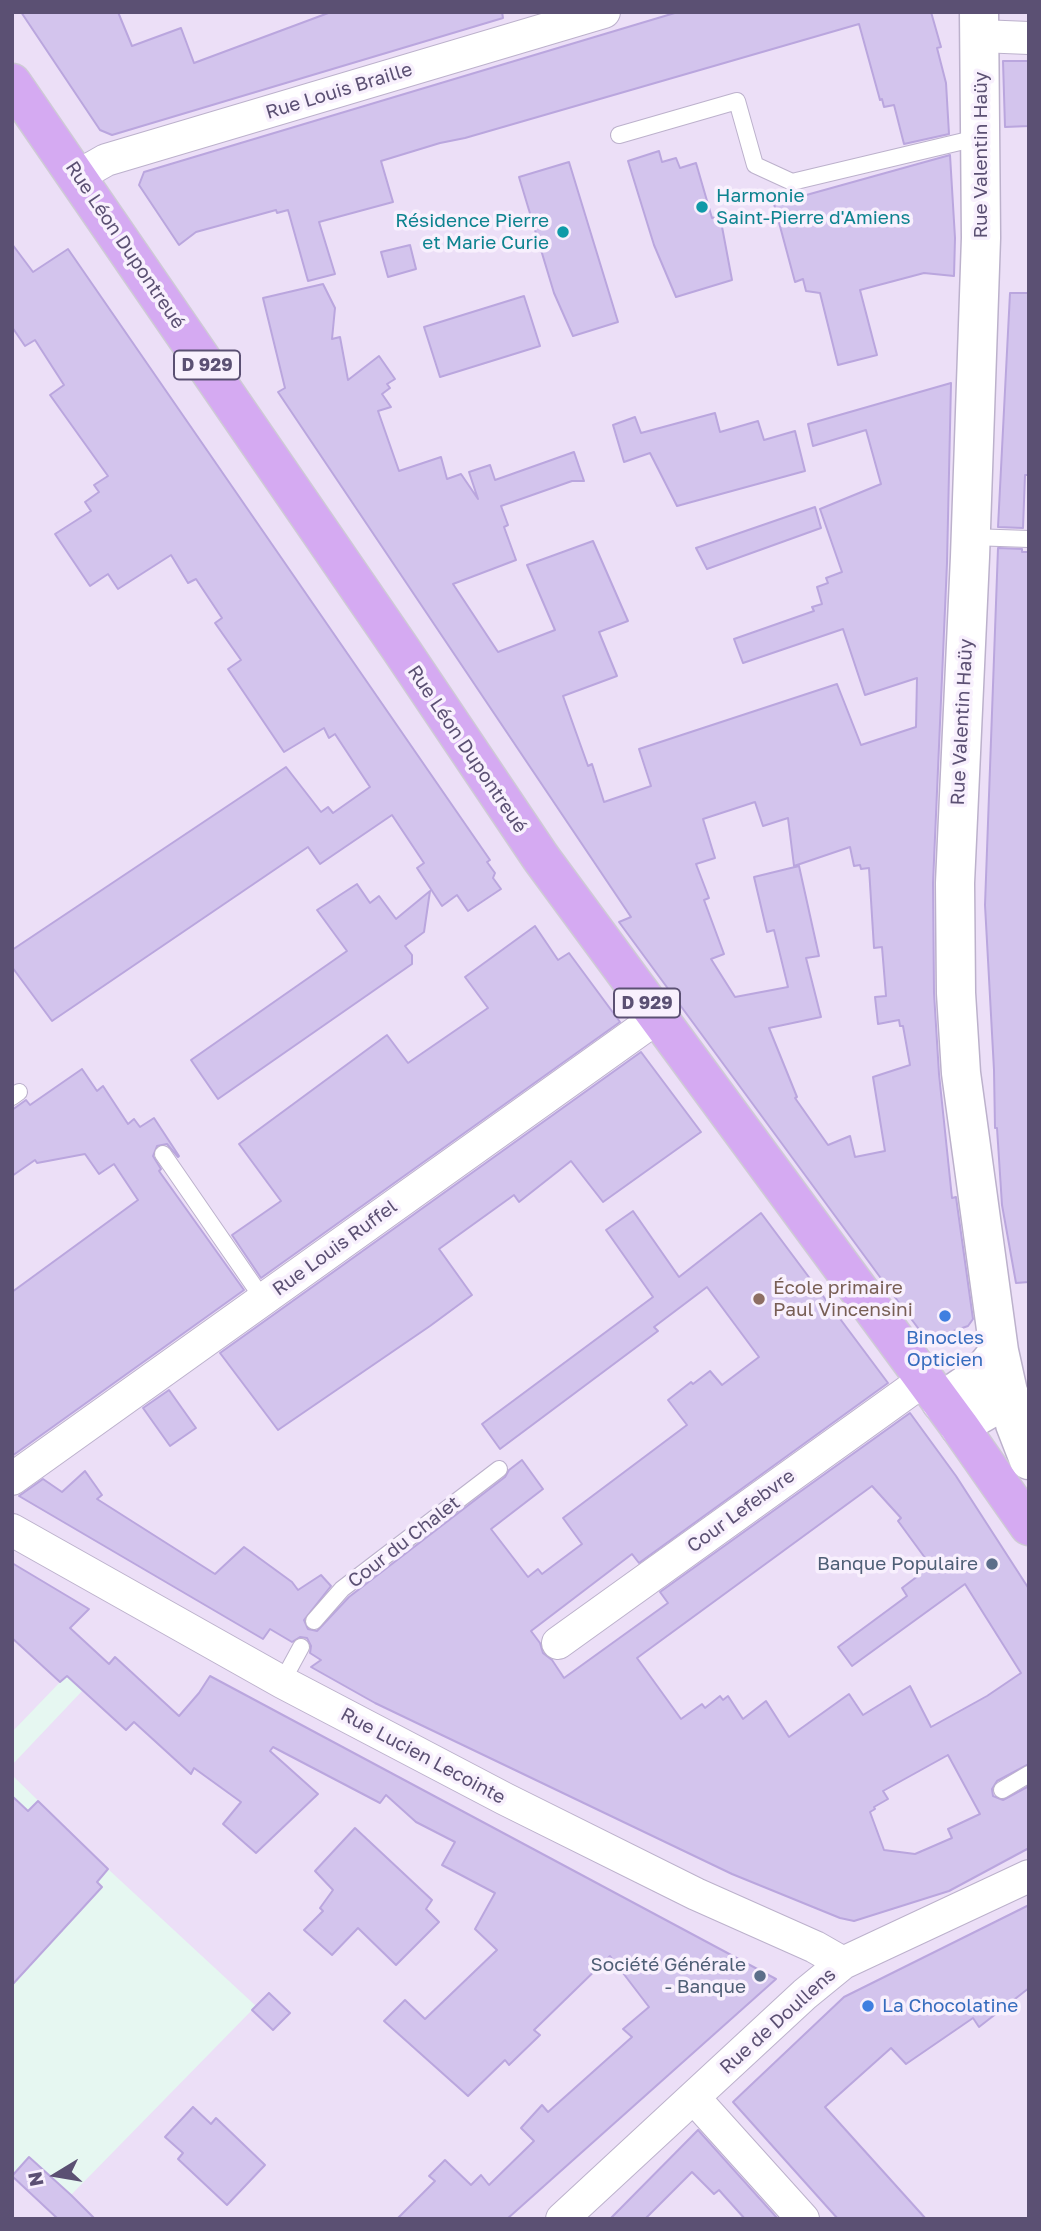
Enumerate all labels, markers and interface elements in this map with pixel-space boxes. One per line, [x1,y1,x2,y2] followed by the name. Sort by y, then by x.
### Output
[263,58,415,124] street label: Rue Louis Braille
[970,72,992,238] street label: Rue Valentin Haüy
[60,157,190,333] street label: Rue Léon Dupontreué
[716,185,911,229] place label: Harmonie Saint-Pierre d'Amiens
[694,199,710,215] marker: Harmonie Saint-Pierre d'Amiens
[395,210,549,254] place label: Résidence Pierre et Marie Curie
[555,224,571,240] marker: Résidence Pierre et Marie Curie
[174,351,240,380] road number: D 929
[946,638,978,806] street label: Rue Valentin Haüy
[402,661,532,837] street label: Rue Léon Dupontreué
[614,988,680,1018] road number: D 929
[268,1195,402,1301] street label: Rue Louis Ruffel
[773,1277,913,1321] place label: École primaire Paul Vincensini
[751,1291,767,1307] marker: École primaire Paul Vincensini
[937,1308,953,1324] marker: Binocles Opticien
[906,1327,984,1371] place label: Binocles Opticien
[683,1464,799,1558] street label: Cour Lefebvre
[343,1491,465,1593] street label: Cour du Chalet
[817,1553,978,1575] place label: Banque Populaire
[984,1556,1000,1572] marker: Banque Populaire
[337,1703,509,1809] street label: Rue Lucien Lecointe
[591,1954,746,1998] place label: Société Générale - Banque
[715,1963,841,2079] street label: Rue de Doullens
[752,1968,768,1984] marker: Société Générale - Banque
[882,1995,1018,2017] place label: La Chocolatine
[860,1998,876,2014] marker: La Chocolatine
[21,2140,91,2210] north arrow
[22,2170,48,2188] text: N

